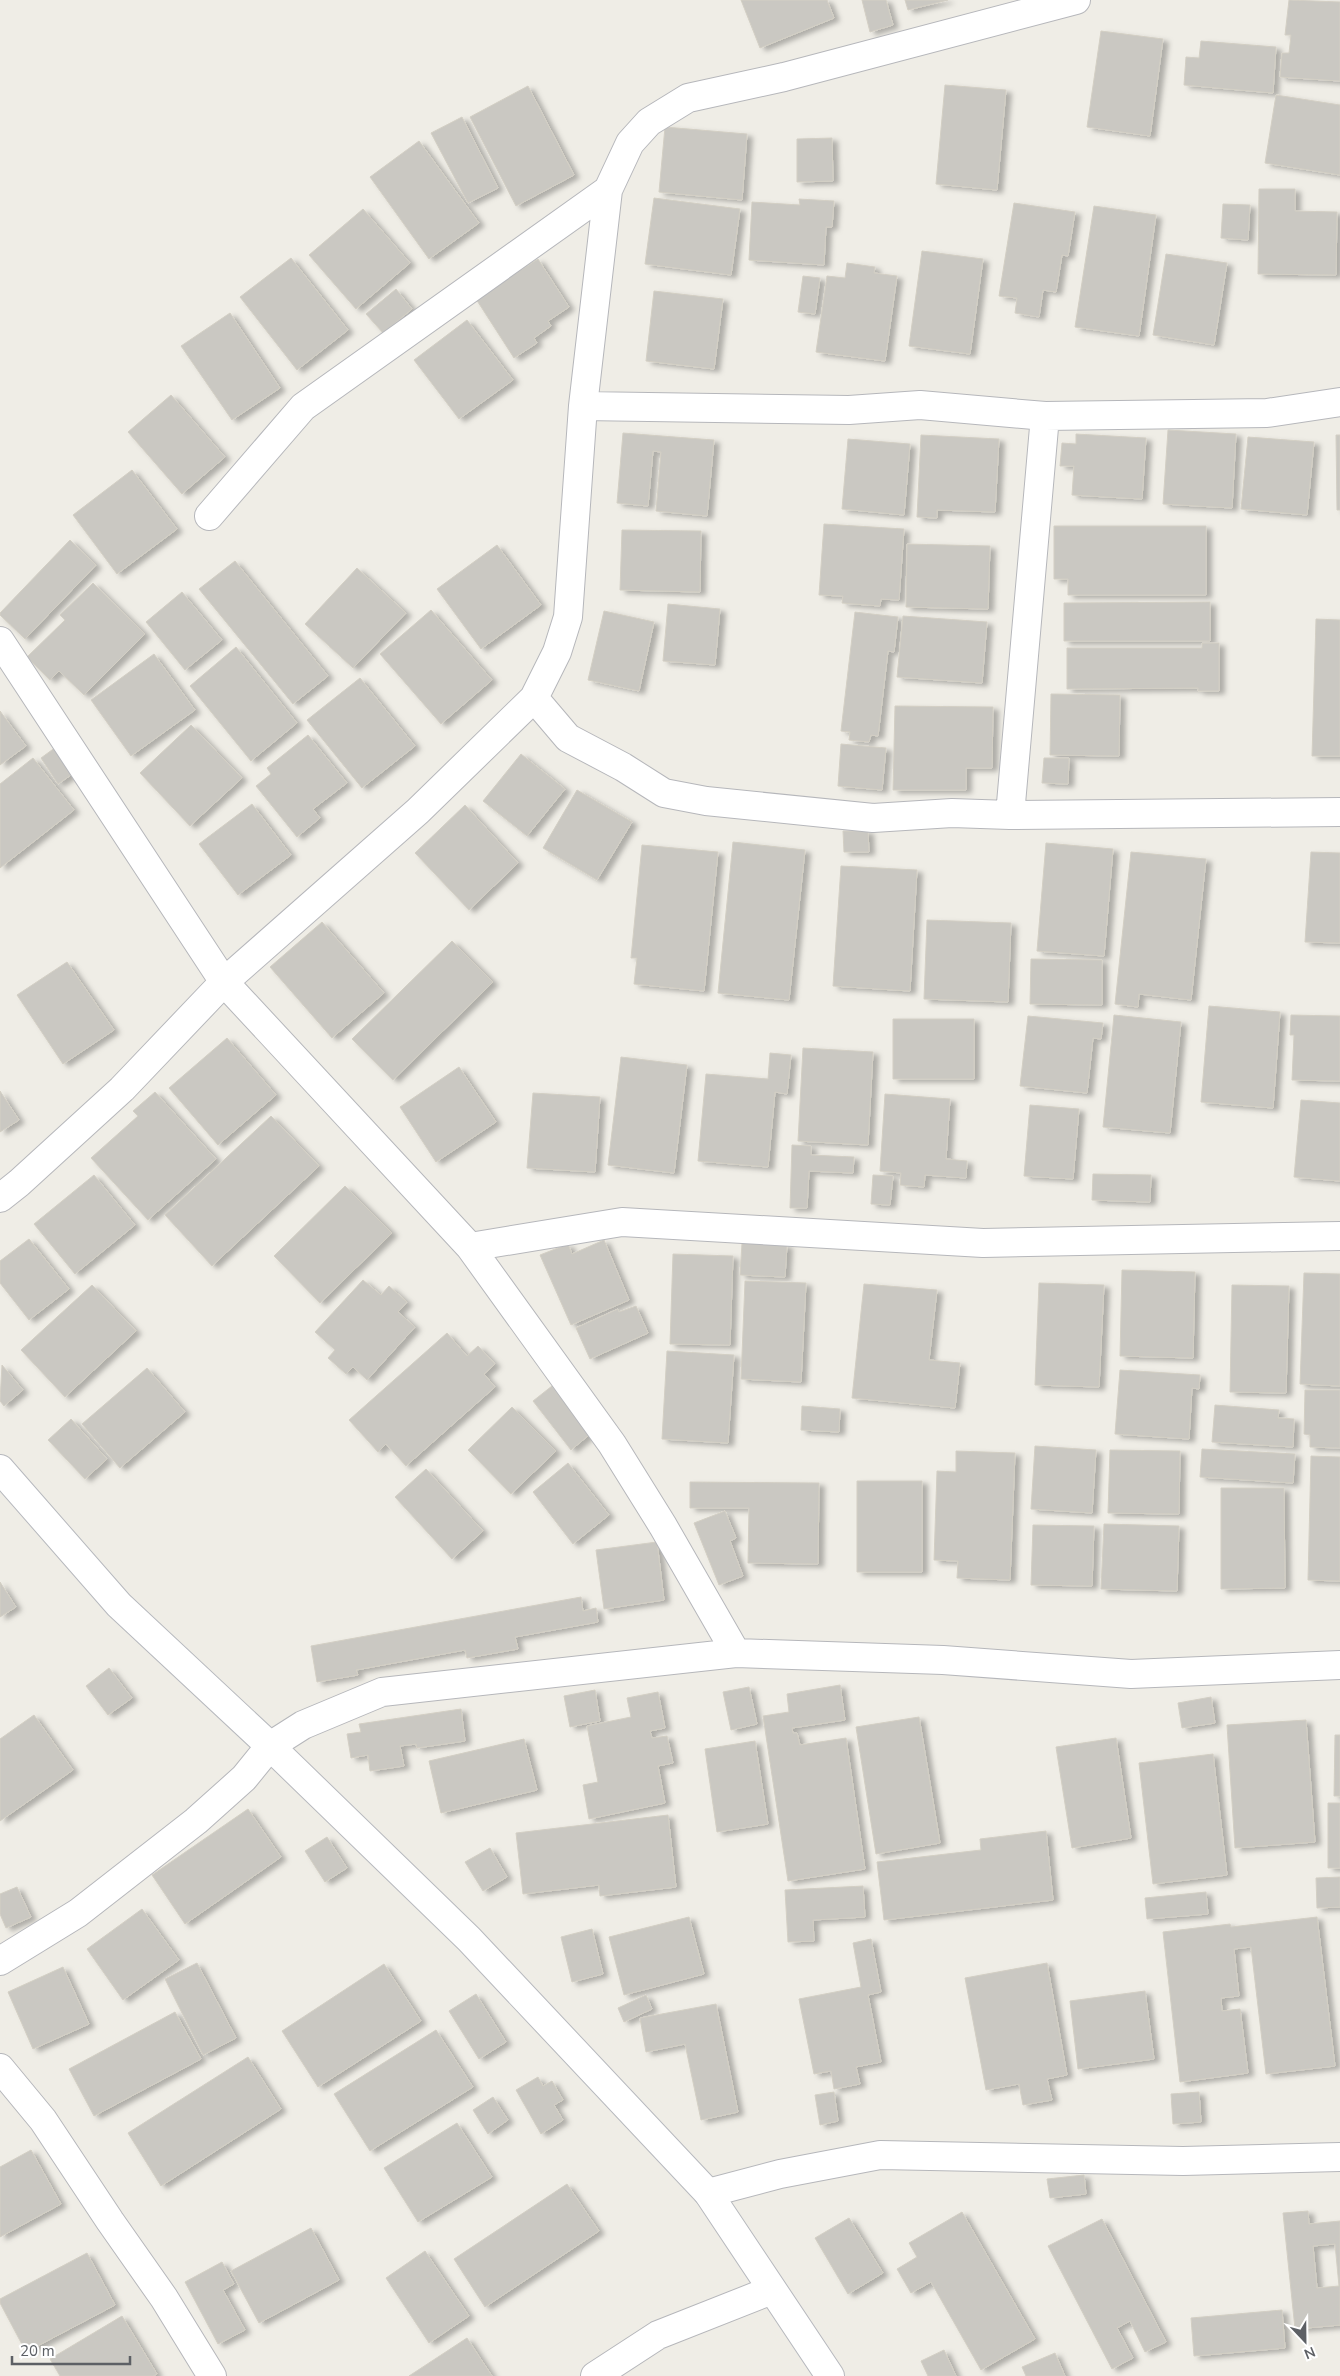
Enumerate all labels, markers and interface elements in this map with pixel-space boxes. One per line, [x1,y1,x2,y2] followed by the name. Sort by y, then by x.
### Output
[1280,2316,1330,2366] north arrow
[12,2334,130,2366] scale bar
[20,2341,55,2361] text: 20 m
[1301,2342,1318,2363] text: N

